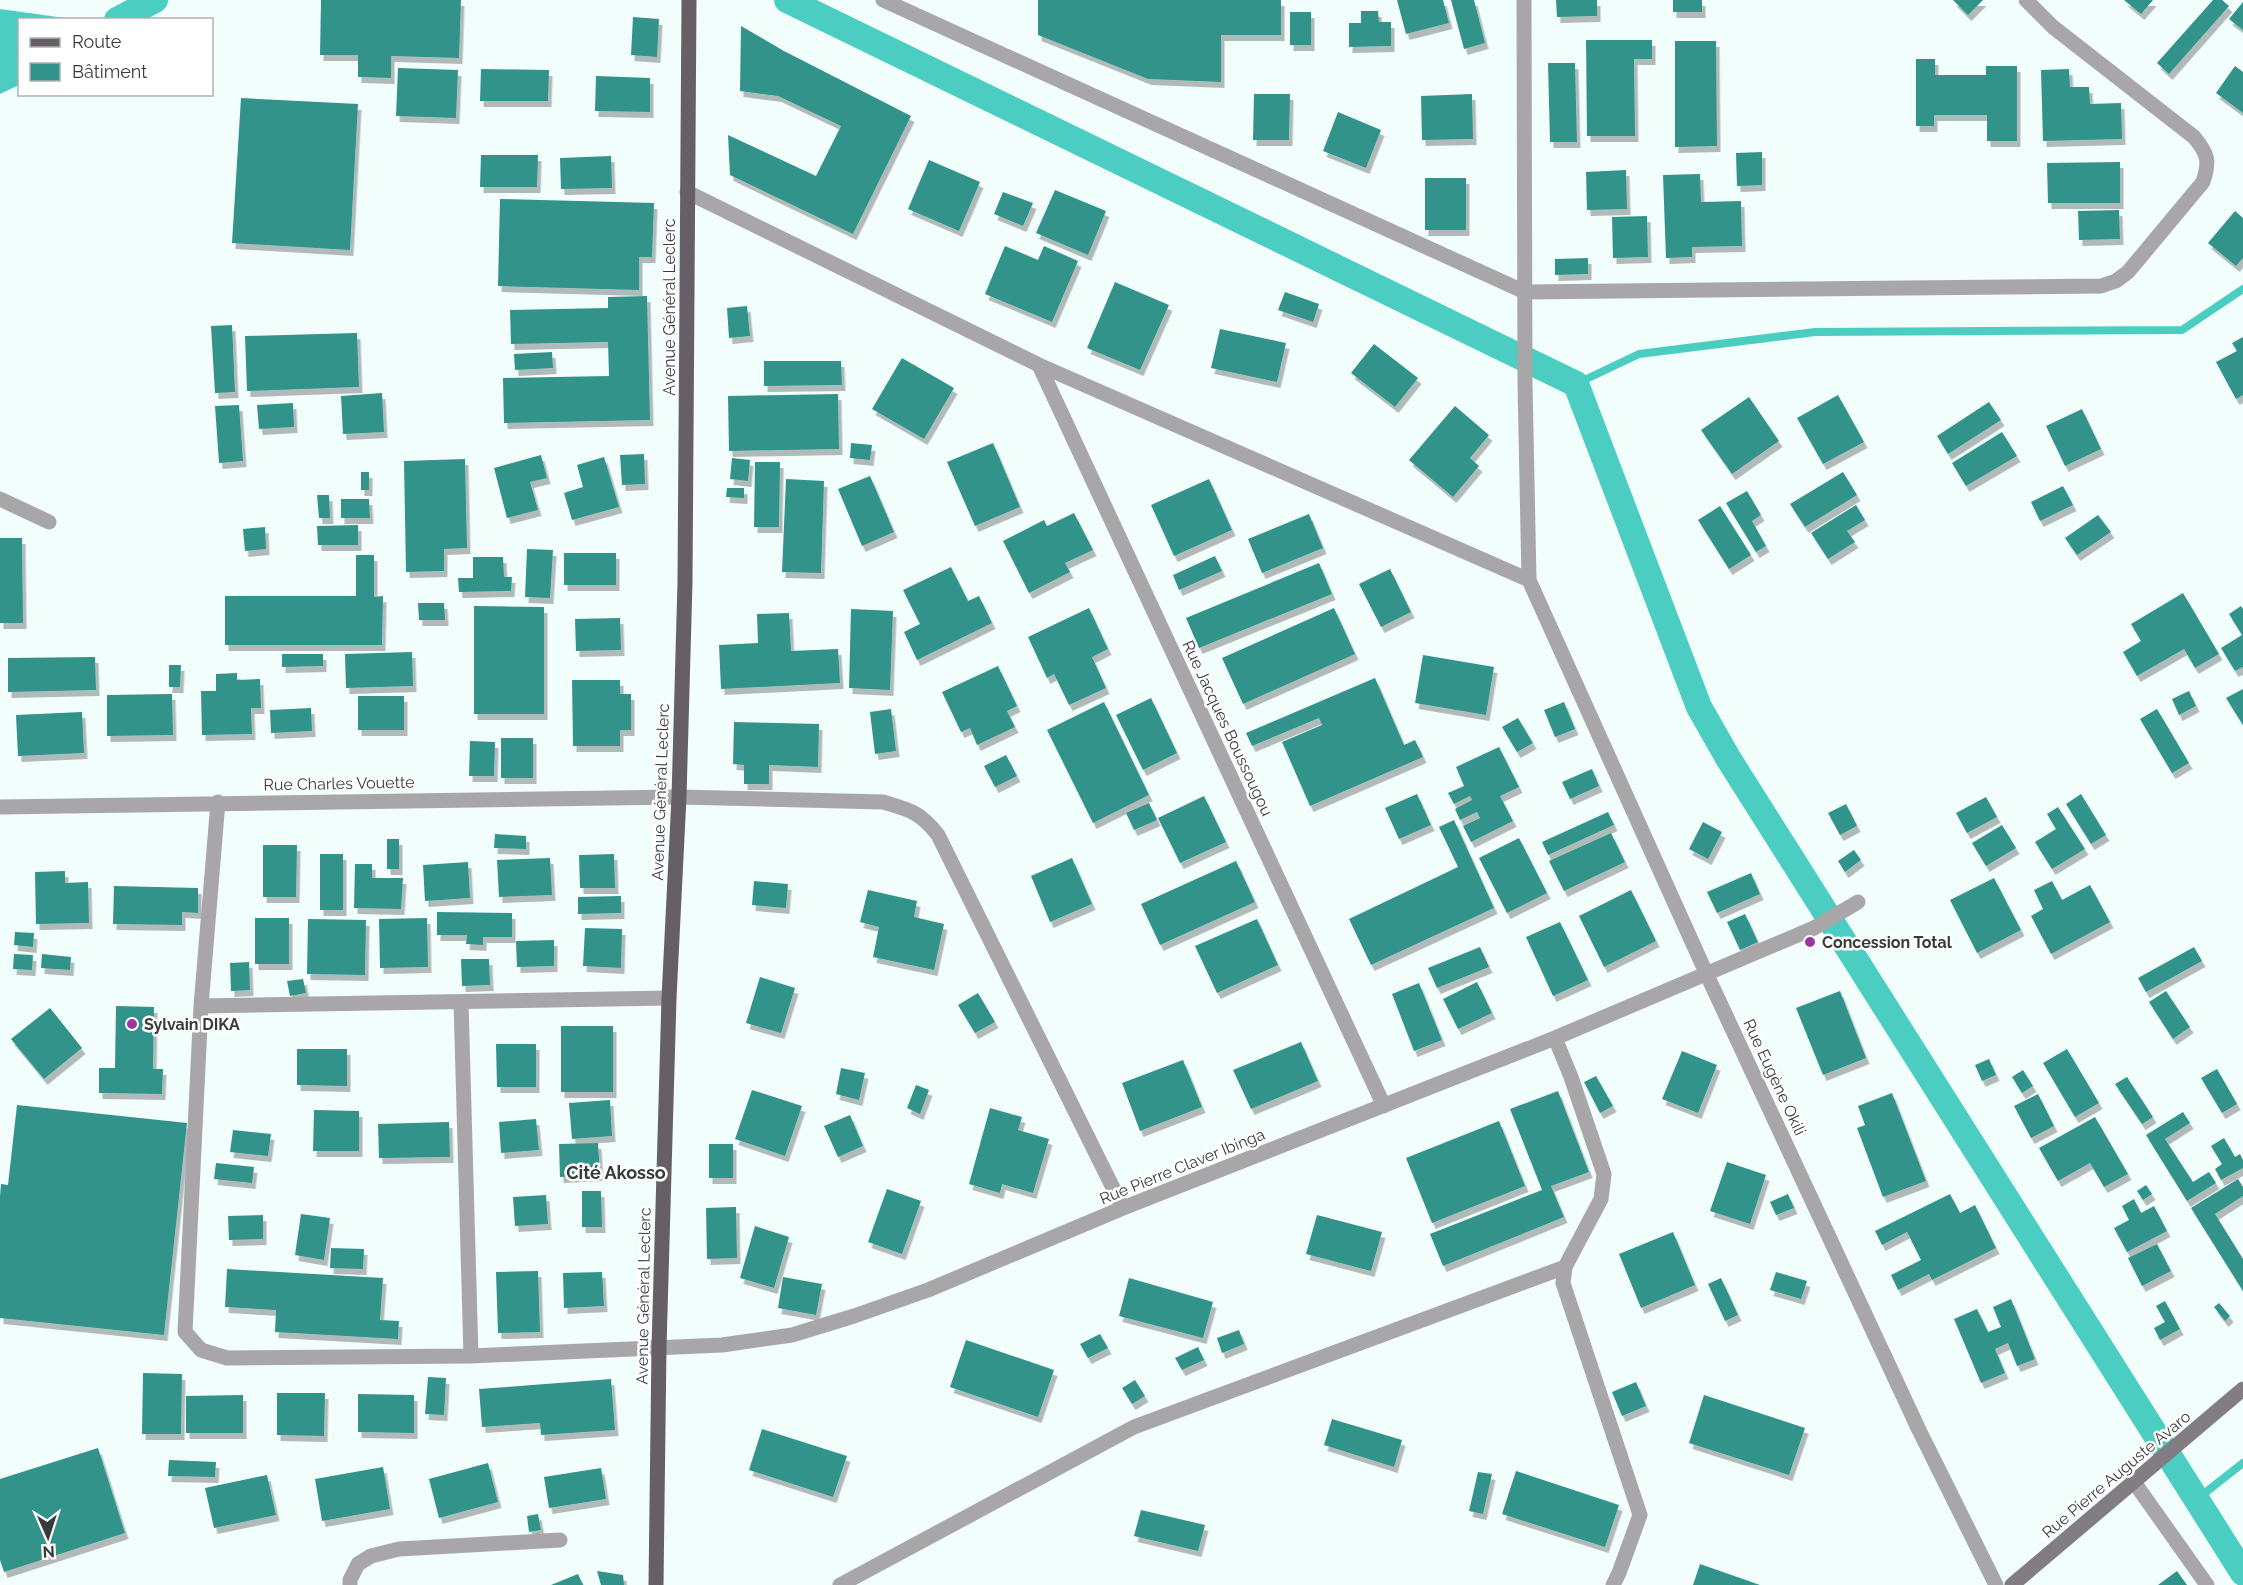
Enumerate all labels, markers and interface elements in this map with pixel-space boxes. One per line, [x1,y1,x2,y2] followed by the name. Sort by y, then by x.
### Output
[18,18,213,96] legend
[72,31,122,52] text: Route
[72,61,147,82] text: Bâtiment
[660,218,679,396] street label: Avenue Général Leclerc
[1178,637,1277,819] street label: Rue Jacques Boussougou
[648,703,673,881] street label: Avenue Général Leclerc
[263,773,415,794] street label: Rue Charles Vouette
[1822,933,1953,952] place label: Concession Total
[1803,935,1817,949] marker: Concession Total
[144,1015,240,1034] place label: Sylvain DIKA
[1739,1016,1810,1138] street label: Rue Eugène Okili
[125,1017,139,1031] marker: Sylvain DIKA
[1097,1125,1268,1208] street label: Rue Pierre Claver Ibinga
[566,1162,666,1183] district label: Cité Akosso
[632,1207,655,1385] street label: Avenue Général Leclerc
[2038,1407,2194,1542] street label: Rue Pierre Auguste Avaro
[18,1507,78,1567] north arrow
[42,1542,55,1561] text: N

